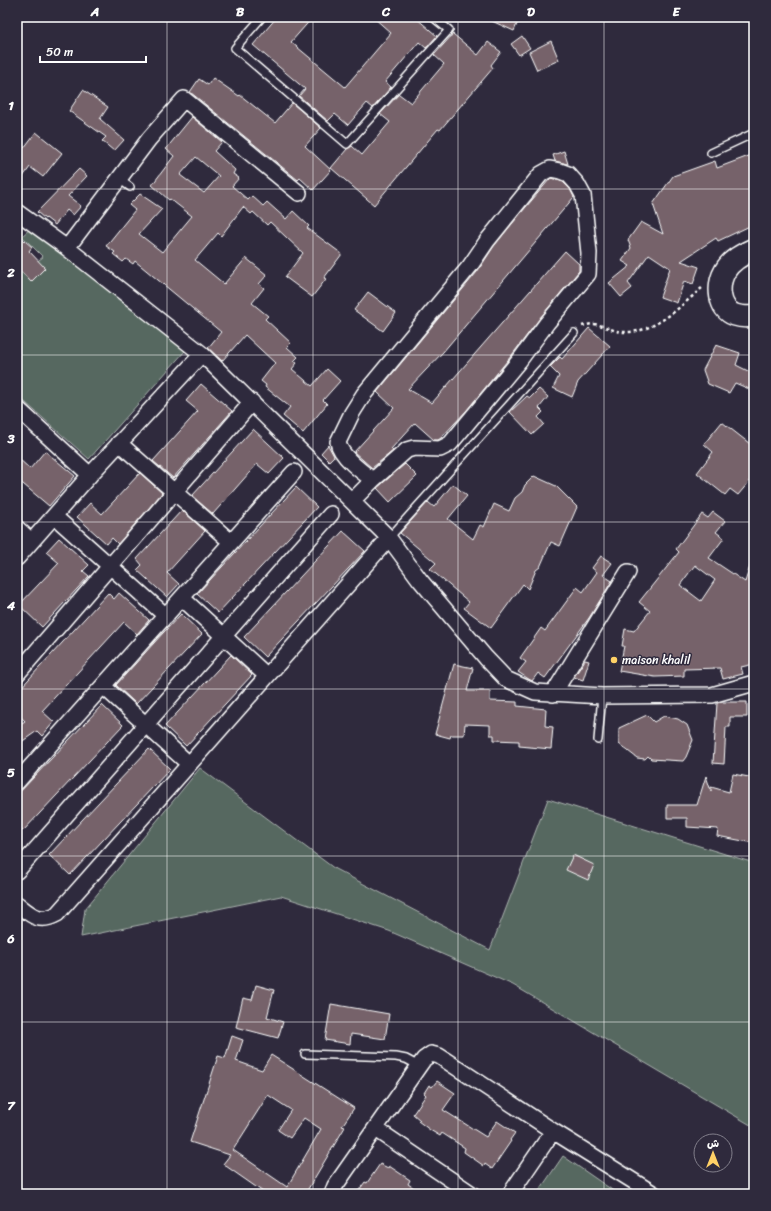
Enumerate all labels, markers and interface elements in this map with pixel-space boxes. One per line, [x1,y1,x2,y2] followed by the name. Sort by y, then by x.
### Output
[90,0,99,23] text: A
[236,0,245,23] text: B
[381,0,391,23] text: C
[527,0,535,23] text: D
[672,0,681,23] text: E
[40,38,146,64] scale bar
[46,41,73,63] text: 50 m
[8,94,14,117] text: 1
[6,261,15,284] text: 2
[6,427,15,450] text: 3
[6,594,16,617] text: 4
[622,649,691,671] place label: maison khalil
[609,655,619,665] marker: maison khalil
[7,761,15,784] text: 5
[6,927,15,950] text: 6
[7,1094,16,1117] text: 7
[693,1133,733,1173] north arrow
[707,1134,719,1153] text: ش

